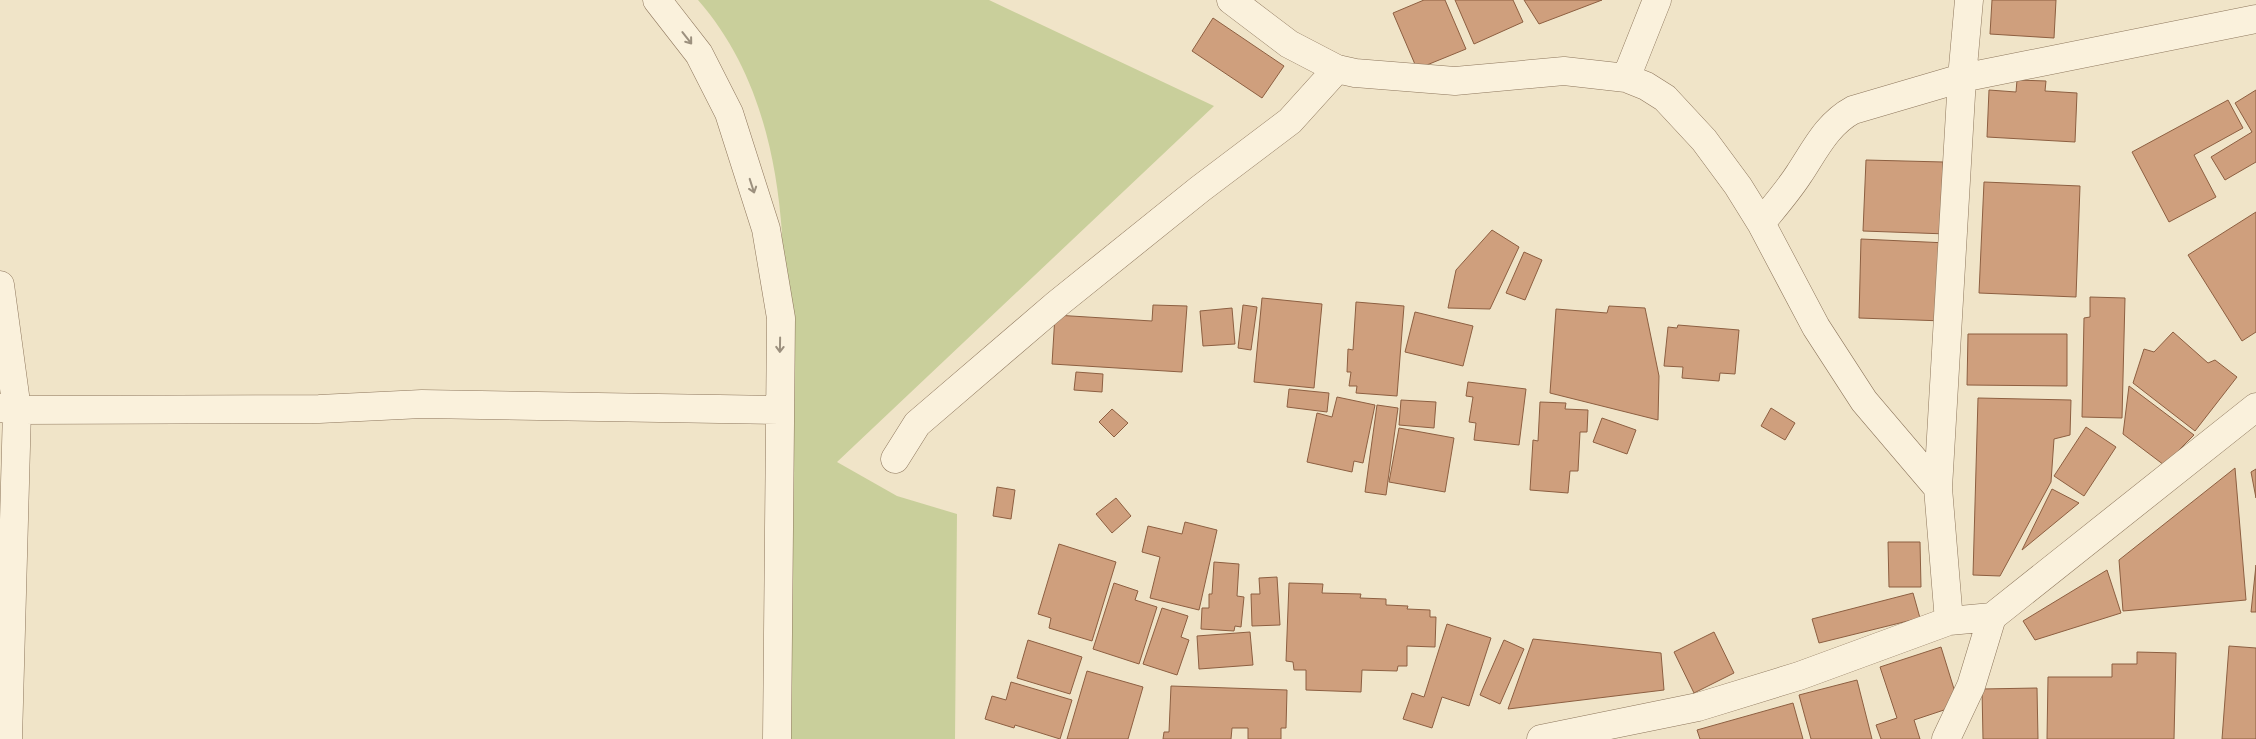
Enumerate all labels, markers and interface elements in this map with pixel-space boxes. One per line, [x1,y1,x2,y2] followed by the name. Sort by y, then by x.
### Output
[681,32,692,45] one-way arrow
[748,178,757,193] one-way arrow
[775,336,785,353] one-way arrow

